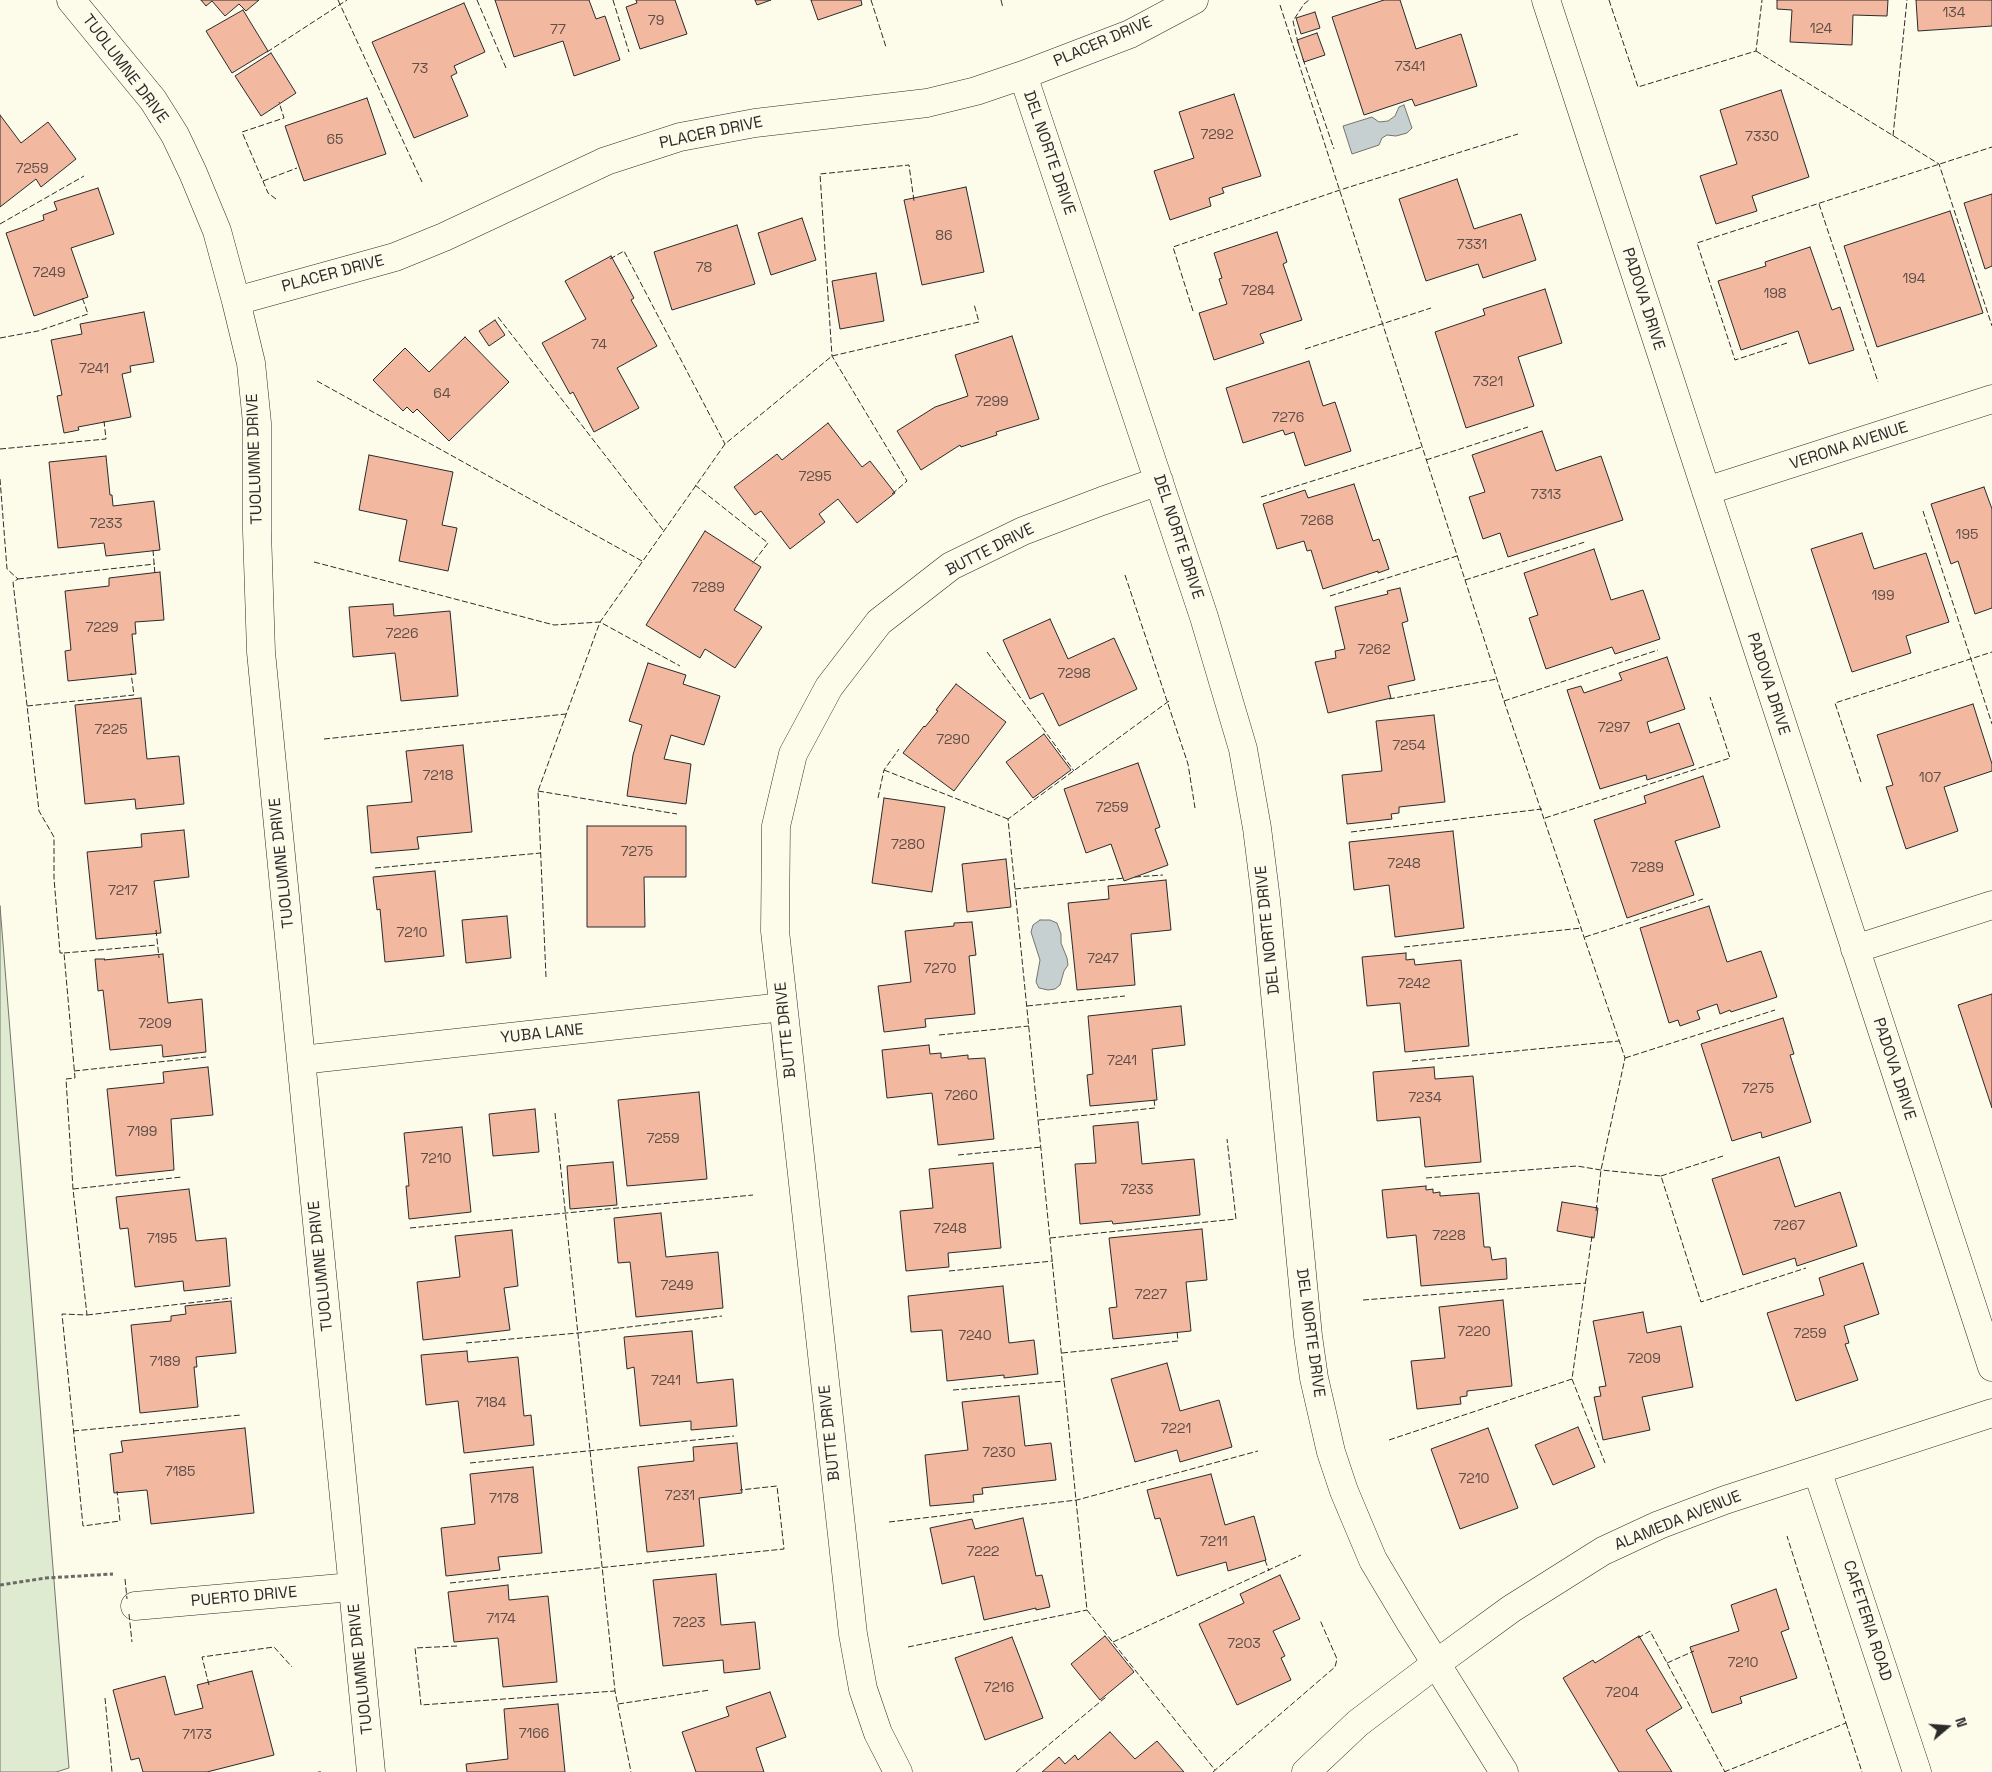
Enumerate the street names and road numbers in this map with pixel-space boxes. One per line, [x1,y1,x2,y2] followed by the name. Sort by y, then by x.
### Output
[78,11,172,127] street label: TUOLUMNE DRIVE
[1051,13,1155,71] street label: PLACER DRIVE
[1019,89,1079,217] street label: DEL NORTE DRIVE
[658,113,764,153] street label: PLACER DRIVE
[1617,245,1669,353] street label: PADOVA DRIVE
[280,251,386,297] street label: PLACER DRIVE
[243,393,267,525] street label: TUOLUMNE DRIVE
[1788,418,1910,474] street label: VERONA AVENUE
[1149,472,1207,602] street label: DEL NORTE DRIVE
[943,519,1037,581] street label: BUTTE DRIVE
[1742,630,1794,738] street label: PADOVA DRIVE
[266,797,298,929] street label: TUOLUMNE DRIVE
[1252,864,1284,996] street label: DEL NORTE DRIVE
[771,981,801,1079] street label: BUTTE DRIVE
[1868,1015,1920,1123] street label: PADOVA DRIVE
[499,1020,585,1048] street label: YUBA LANE
[305,1200,337,1332] street label: TUOLUMNE DRIVE
[1291,1267,1329,1399] street label: DEL NORTE DRIVE
[815,1384,845,1482] street label: BUTTE DRIVE
[1612,1487,1744,1555] street label: ALAMEDA AVENUE
[1838,1558,1896,1684] street label: CAFETERIA ROAD
[190,1583,298,1611] street label: PUERTO DRIVE
[345,1603,377,1735] street label: TUOLUMNE DRIVE

